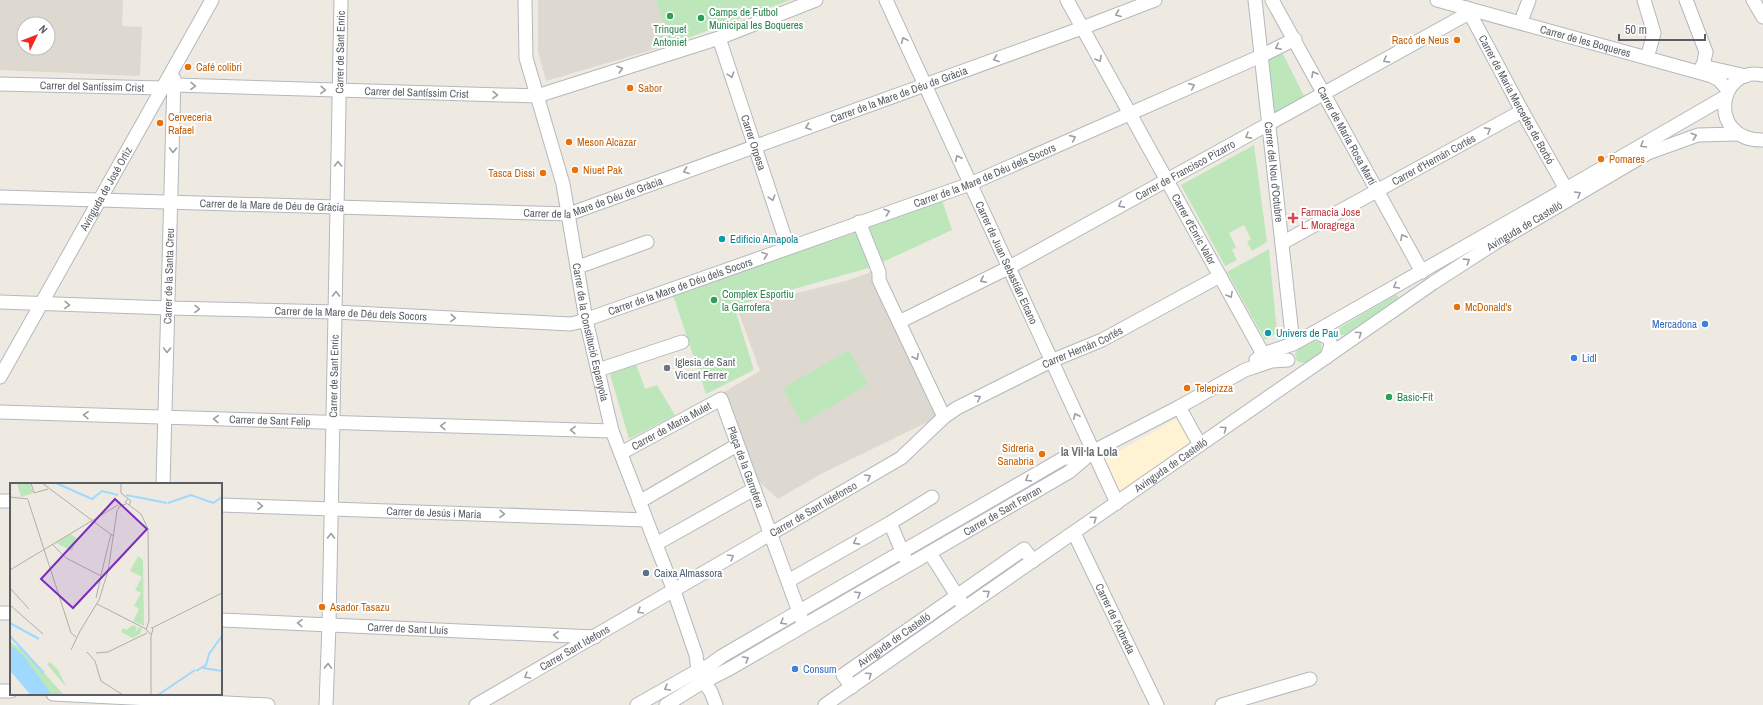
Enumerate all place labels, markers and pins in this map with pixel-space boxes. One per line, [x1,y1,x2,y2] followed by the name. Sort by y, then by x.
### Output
[709,5,804,32] place label: Camps de Futbol Municipal les Boqueres
[665,11,675,21] marker: Trinquet Antoniet
[696,13,706,23] marker: Camps de Futbol Municipal les Boqueres
[652,22,687,49] place label: Trinquet Antoniet
[1392,33,1449,47] place label: Racó de Neus
[1452,35,1462,45] marker: Racó de Neus
[196,60,242,74] place label: Café colibri
[183,62,193,72] marker: Café colibri
[638,81,662,95] place label: Sabor
[625,83,635,93] marker: Sabor
[168,110,212,137] place label: Cerveceria Rafael
[155,118,165,128] marker: Cerveceria Rafael
[577,135,636,149] place label: Meson Alcazar
[564,137,574,147] marker: Meson Alcazar
[1609,152,1646,166] place label: Pomares
[1596,154,1606,164] marker: Pomares
[583,163,623,177] place label: Niuet Pak
[570,165,580,175] marker: Niuet Pak
[488,166,535,180] place label: Tasca Dissi
[538,168,548,178] marker: Tasca Dissi
[1301,205,1360,232] place label: Farmacia Jose L. Moragrega
[1288,213,1298,223] marker: Farmacia Jose L. Moragrega
[730,232,798,246] place label: Edificio Amapola
[717,234,727,244] marker: Edificio Amapola
[722,287,794,314] place label: Complex Esportiu la Garrofera
[709,295,719,305] marker: Complex Esportiu la Garrofera
[1465,300,1512,314] place label: McDonald's
[1452,302,1462,312] marker: McDonald's
[1652,317,1697,331] place label: Mercadona
[1700,319,1710,329] marker: Mercadona
[1276,326,1338,340] place label: Univers de Pau
[1263,328,1273,338] marker: Univers de Pau
[1582,351,1597,365] place label: Lidl
[1569,353,1579,363] marker: Lidl
[675,355,736,382] place label: Iglesia de Sant Vicent Ferrer
[662,363,672,373] marker: Iglesia de Sant Vicent Ferrer
[1195,381,1233,395] place label: Telepizza
[1182,383,1192,393] marker: Telepizza
[1397,390,1434,404] place label: Basic-Fit
[1384,392,1394,402] marker: Basic-Fit
[997,441,1034,468] place label: Sidreria Sanabria
[1037,449,1047,459] marker: Sidreria Sanabria
[654,566,722,580] place label: Caixa Almassora
[641,568,651,578] marker: Caixa Almassora
[329,600,390,614] place label: Asador Tasazu
[317,602,327,612] marker: Asador Tasazu
[803,662,837,676] place label: Consum
[790,664,800,674] marker: Consum

